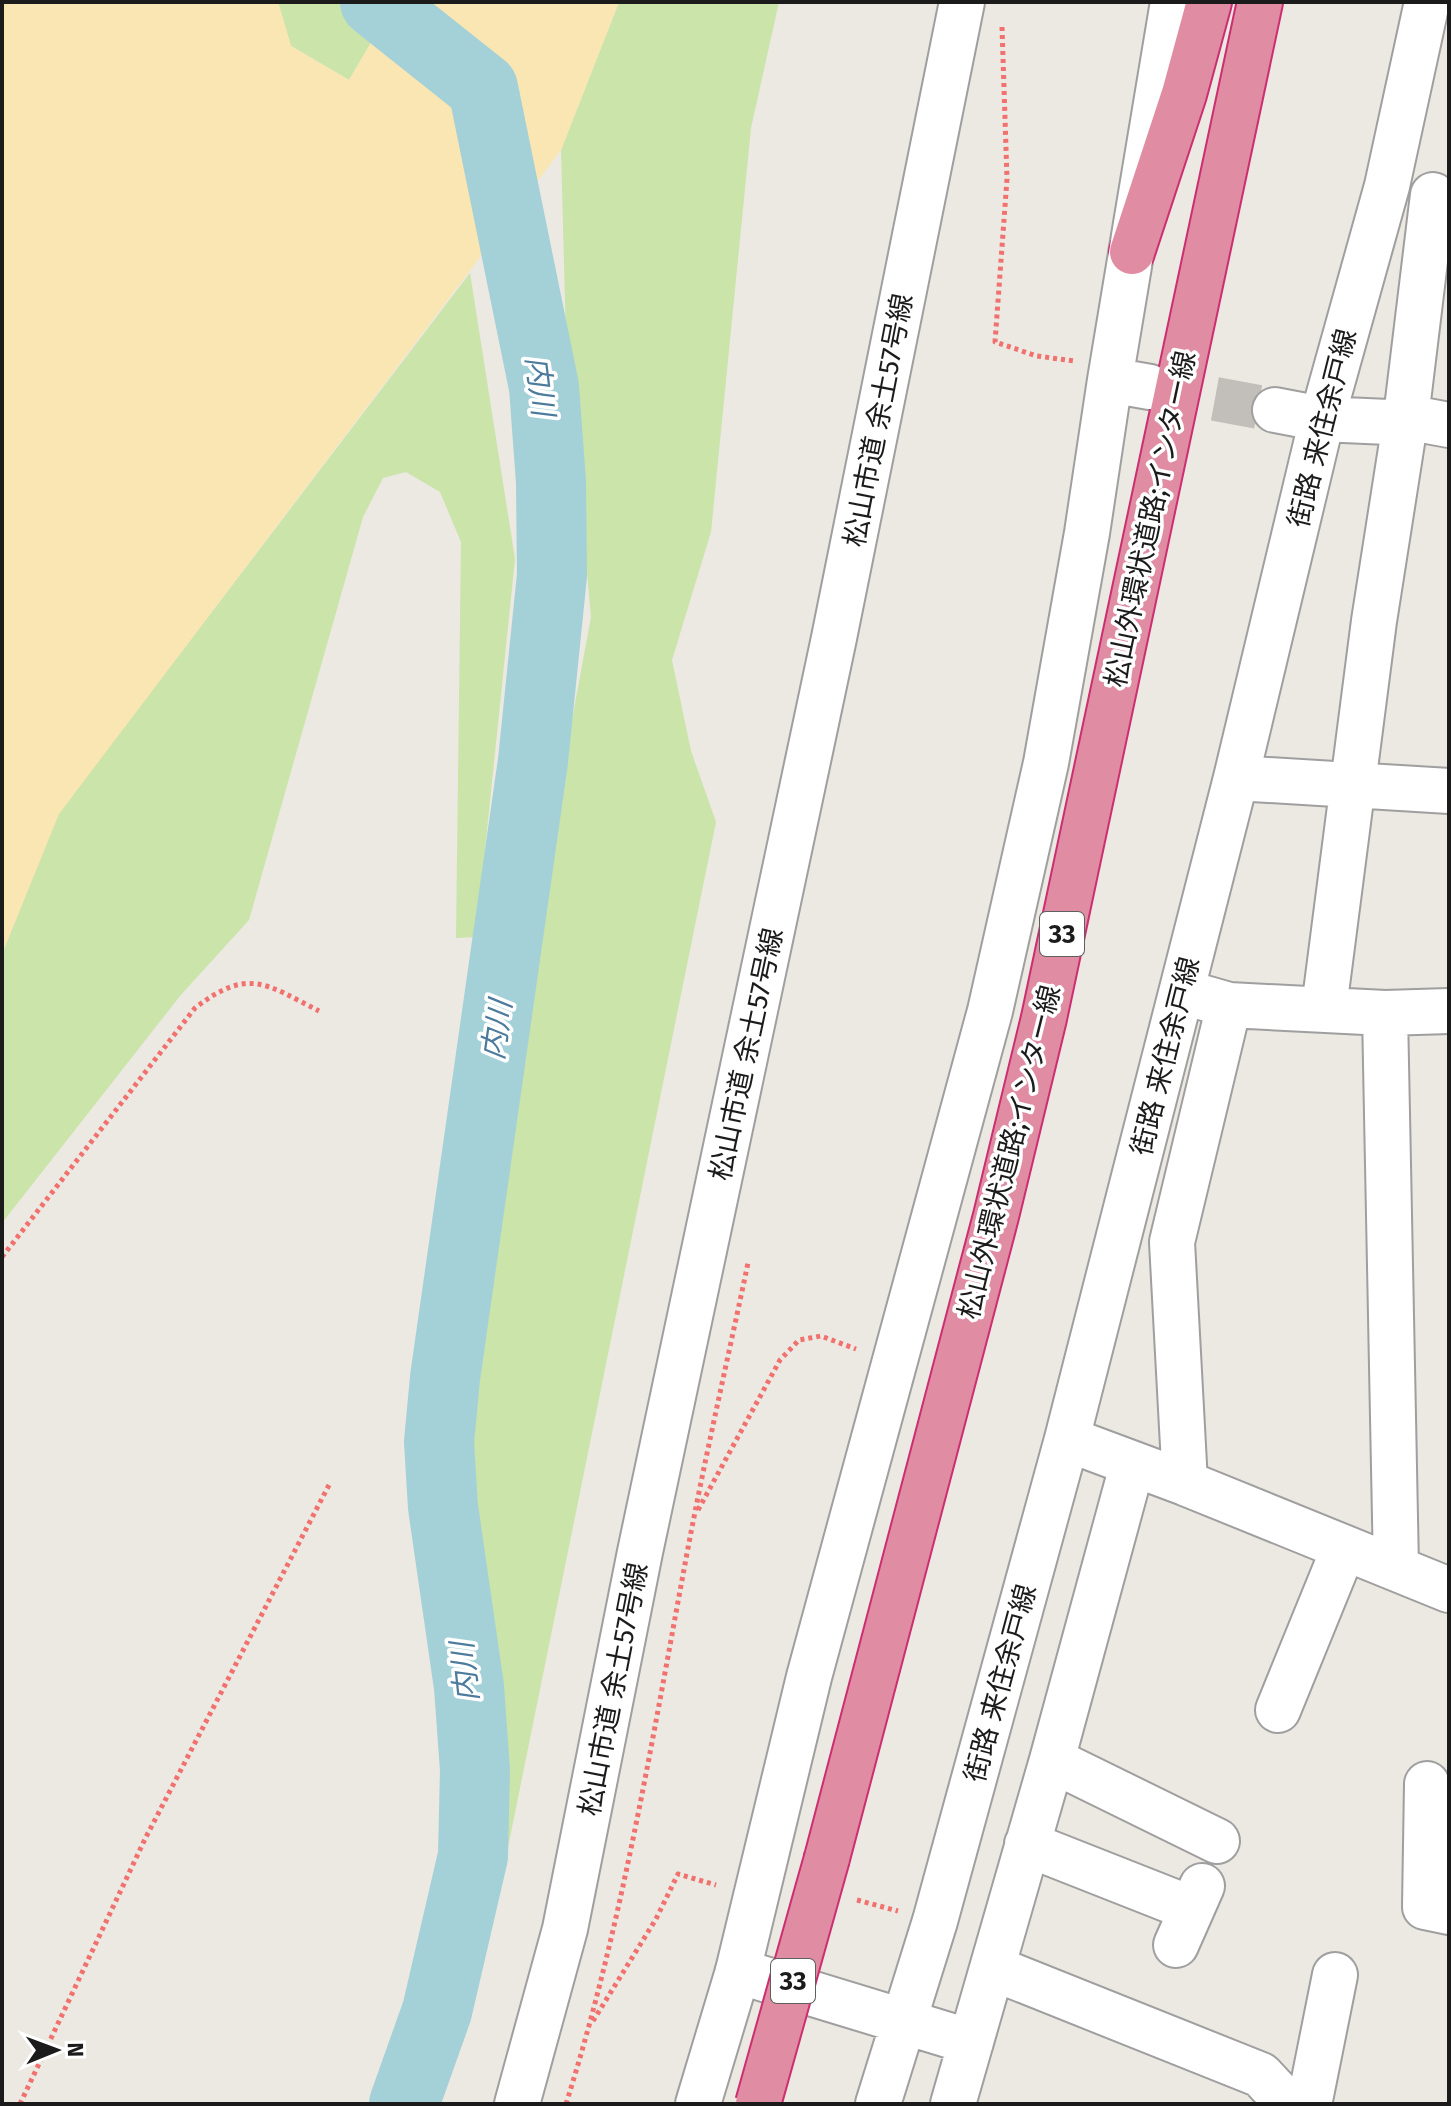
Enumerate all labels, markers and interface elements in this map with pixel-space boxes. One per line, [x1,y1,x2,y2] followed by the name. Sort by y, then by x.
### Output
[838,291,919,549] street label: 松山市道 余土57号線
[1282,325,1363,531] street label: 街路 来住余戸線
[1099,348,1202,690] street label: 松山外環状道路;インター線
[518,354,562,421] water label: 内川
[1040,912,1084,956] road number: 33
[704,925,789,1183] street label: 松山市道 余土57号線
[1125,953,1206,1159] street label: 街路 来住余戸線
[952,982,1067,1322] street label: 松山外環状道路;インター線
[475,995,519,1062] water label: 内川
[573,1560,654,1818] street label: 松山市道 余土57号線
[958,1581,1043,1786] street label: 街路 来住余戸線
[444,1637,486,1704] water label: 内川
[771,1959,815,2003] road number: 33
[16,2010,96,2090] north arrow
[62,2042,89,2057] text: N

